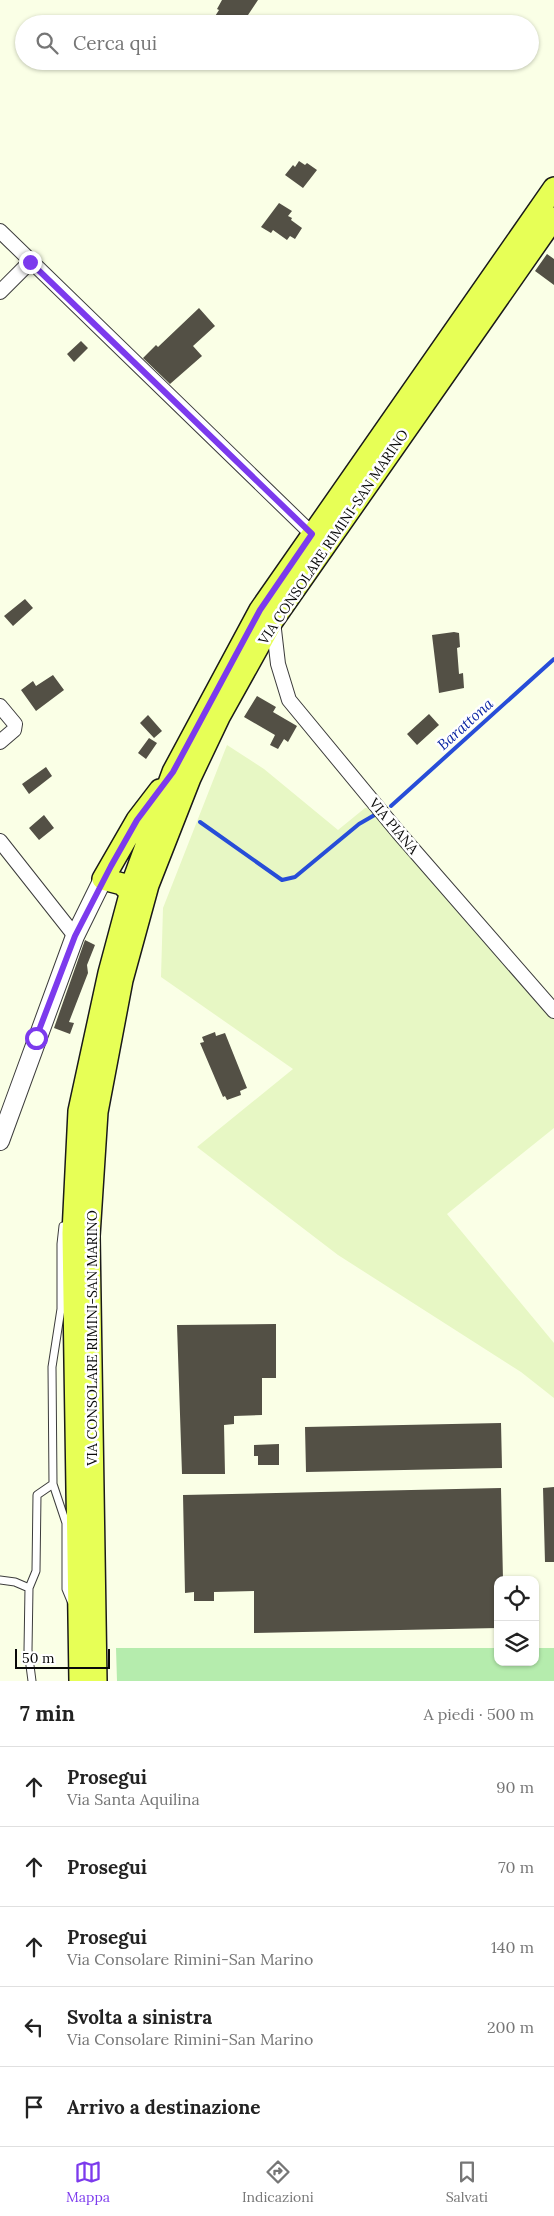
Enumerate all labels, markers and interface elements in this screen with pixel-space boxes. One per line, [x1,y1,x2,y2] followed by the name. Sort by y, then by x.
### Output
[15,15,539,70] search box
[33,29,61,57] icon: search
[73,31,157,55] text: Cerca qui
[19,251,42,274] route end
[254,426,412,649] street label: VIA CONSOLARE RIMINI-SAN MARINO
[433,694,497,754] water label: Barattona
[365,794,423,858] street label: VIA PIANA
[25,1027,48,1050] route start
[83,1210,101,1467] street label: VIA CONSOLARE RIMINI-SAN MARINO
[494,1576,539,1666] map controls
[494,1576,539,1621] button: locate
[494,1621,539,1666] button: layers
[15,1646,110,1669] scale bar
[22,1649,55,1667] text: 50 m
[20,1700,75,1727] text: 7 min
[424,1704,534,1724] text: A piedi · 500 m
[67,1765,147,1789] text: Prosegui
[20,1773,48,1801] icon: ahead
[496,1777,534,1797] text: 90 m
[67,1789,200,1809] text: Via Santa Aquilina
[20,1853,48,1881] icon: ahead
[67,1855,147,1879] text: Prosegui
[498,1857,534,1877] text: 70 m
[67,1925,147,1949] text: Prosegui
[20,1933,48,1961] icon: ahead
[491,1937,534,1957] text: 140 m
[67,1949,313,1969] text: Via Consolare Rimini-San Marino
[67,2005,212,2029] text: Svolta a sinistra
[20,2013,48,2041] icon: left
[487,2017,534,2037] text: 200 m
[67,2029,313,2049] text: Via Consolare Rimini-San Marino
[20,2093,48,2121] icon: arrive
[67,2095,261,2119] text: Arrivo a destinazione
[66,2158,110,2206] tab: Mappa
[242,2158,314,2206] tab: Indicazioni
[446,2158,488,2206] tab: Salvati

